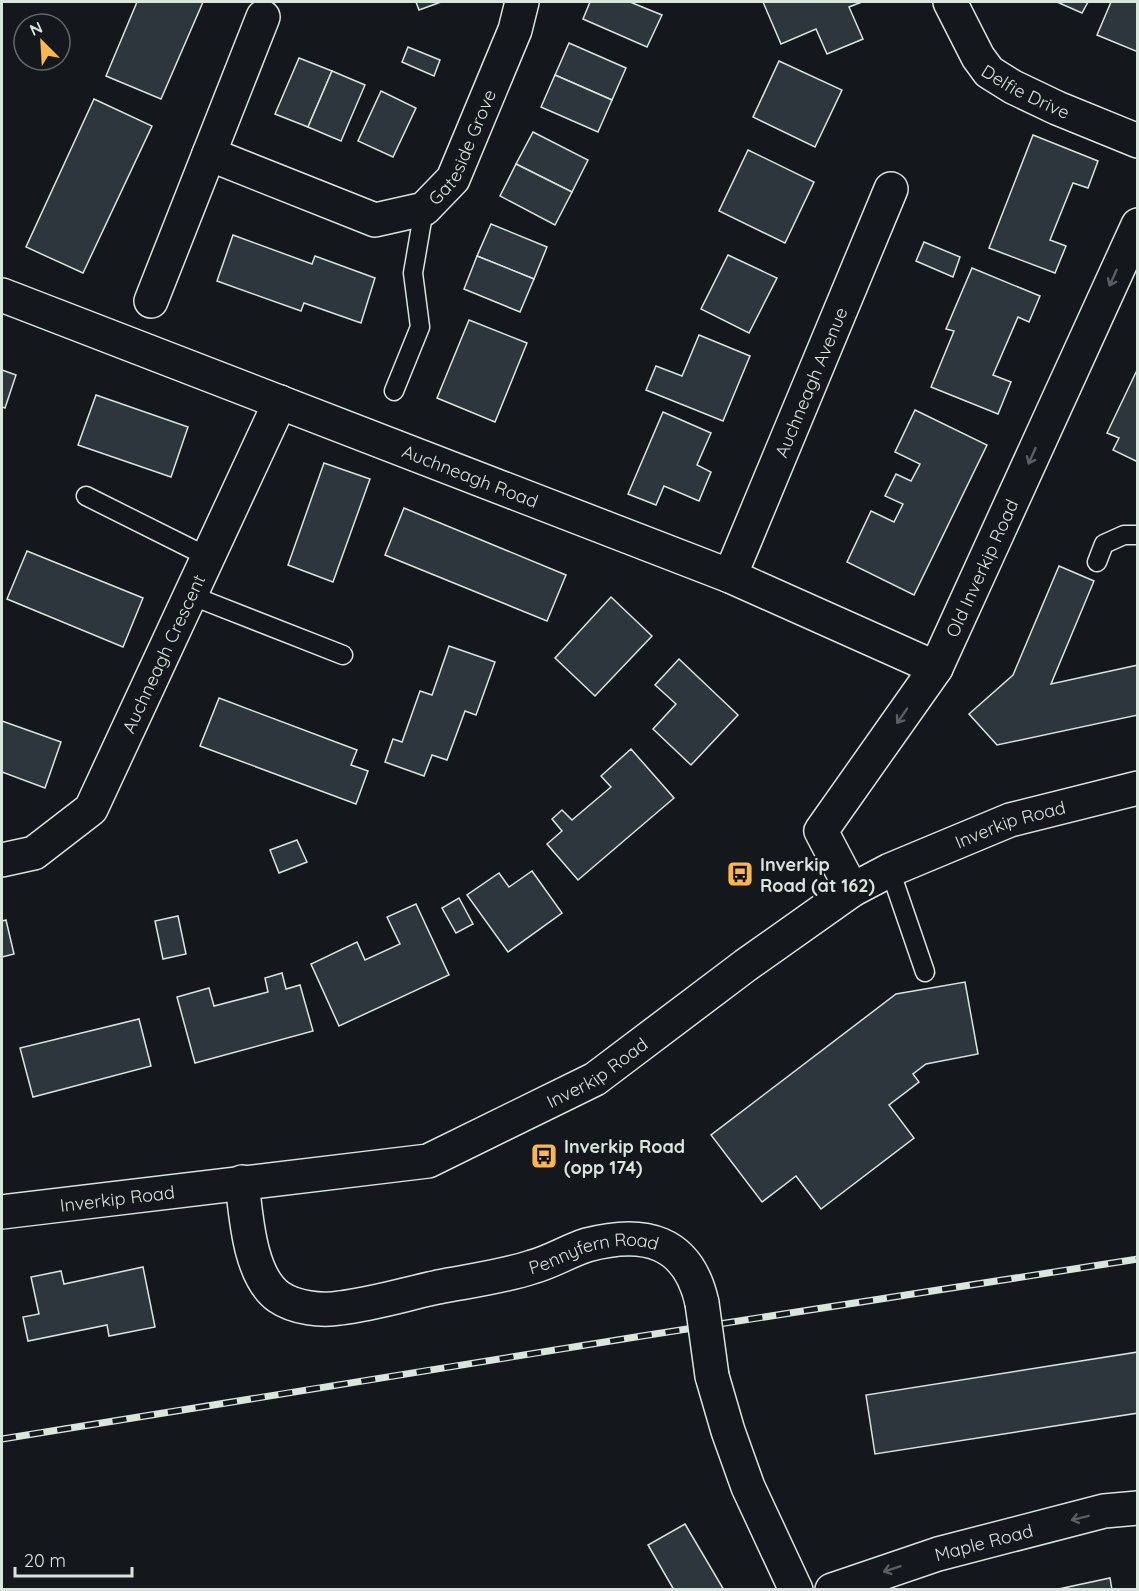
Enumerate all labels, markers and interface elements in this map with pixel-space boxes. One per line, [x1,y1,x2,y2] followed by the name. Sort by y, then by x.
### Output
[12,12,72,72] north arrow
[26,17,45,40] text: N
[977,59,1073,123] street label: Delfie Drive
[423,86,501,210] street label: Gateside Grove
[1107,269,1118,287] one-way arrow
[769,303,852,461] street label: Auchneagh Avenue
[399,439,542,512] street label: Auchneagh Road
[1026,446,1038,464] one-way arrow
[940,495,1023,641] street label: Old Inverkip Road
[116,571,210,737] street label: Auchneagh Crescent
[896,708,908,724] one-way arrow
[951,795,1068,853] street label: Inverkip Road
[760,853,875,897] place label: Inverkip Road (at 162)
[725,859,755,889] bus stop icon: Inverkip Road (at 162)
[543,1032,652,1113] street label: Inverkip Road
[564,1135,685,1179] place label: Inverkip Road (opp 174)
[529,1141,559,1171] bus stop icon: Inverkip Road (opp 174)
[59,1180,176,1216] street label: Inverkip Road
[526,1227,662,1279] street label: Pennyfern Road
[1071,1512,1090,1524] one-way arrow
[932,1518,1035,1566] street label: Maple Road
[15,1540,132,1578] scale bar
[24,1549,66,1572] text: 20 m
[883,1565,902,1576] one-way arrow

